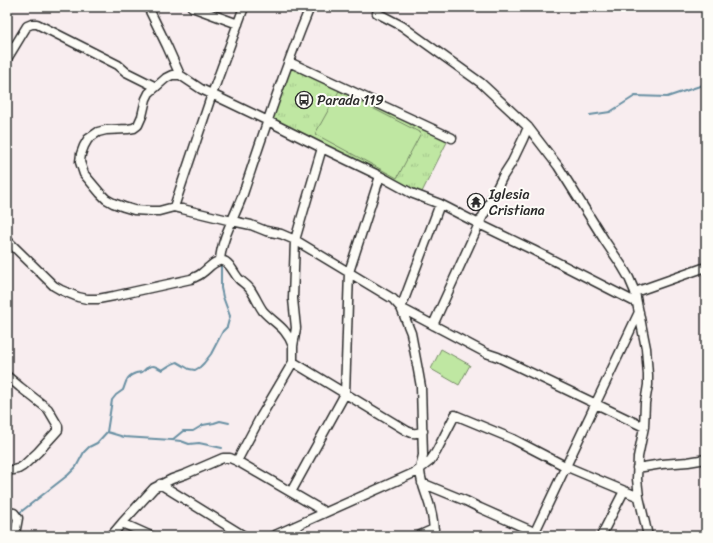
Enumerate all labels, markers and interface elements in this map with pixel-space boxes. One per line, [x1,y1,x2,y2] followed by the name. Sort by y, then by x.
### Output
[317,88,384,113] place label: Parada 119
[294,90,314,110] bus stop icon: Parada 119
[488,182,545,223] place label: Iglesia Cristiana
[466,192,486,212] temple icon: Iglesia Cristiana

